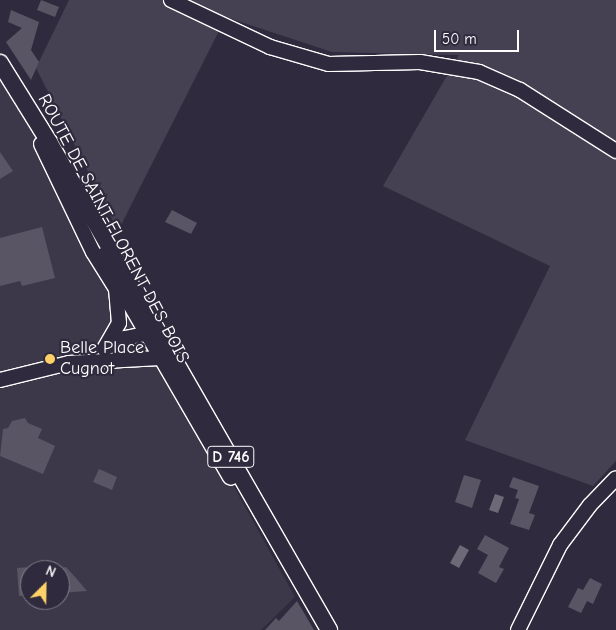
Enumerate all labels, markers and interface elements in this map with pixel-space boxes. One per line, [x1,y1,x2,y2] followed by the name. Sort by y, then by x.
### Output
[436,20,521,52] scale bar
[442,30,477,48] text: 50 m
[33,91,193,367] street label: ROUTE DE SAINT-FLORENT-DES-BOIS
[60,338,144,380] place label: Belle Place Cugnot
[44,353,56,365] marker: Belle Place Cugnot
[207,444,255,471] road number: D 746
[20,560,70,610] north arrow
[43,562,58,581] text: N

